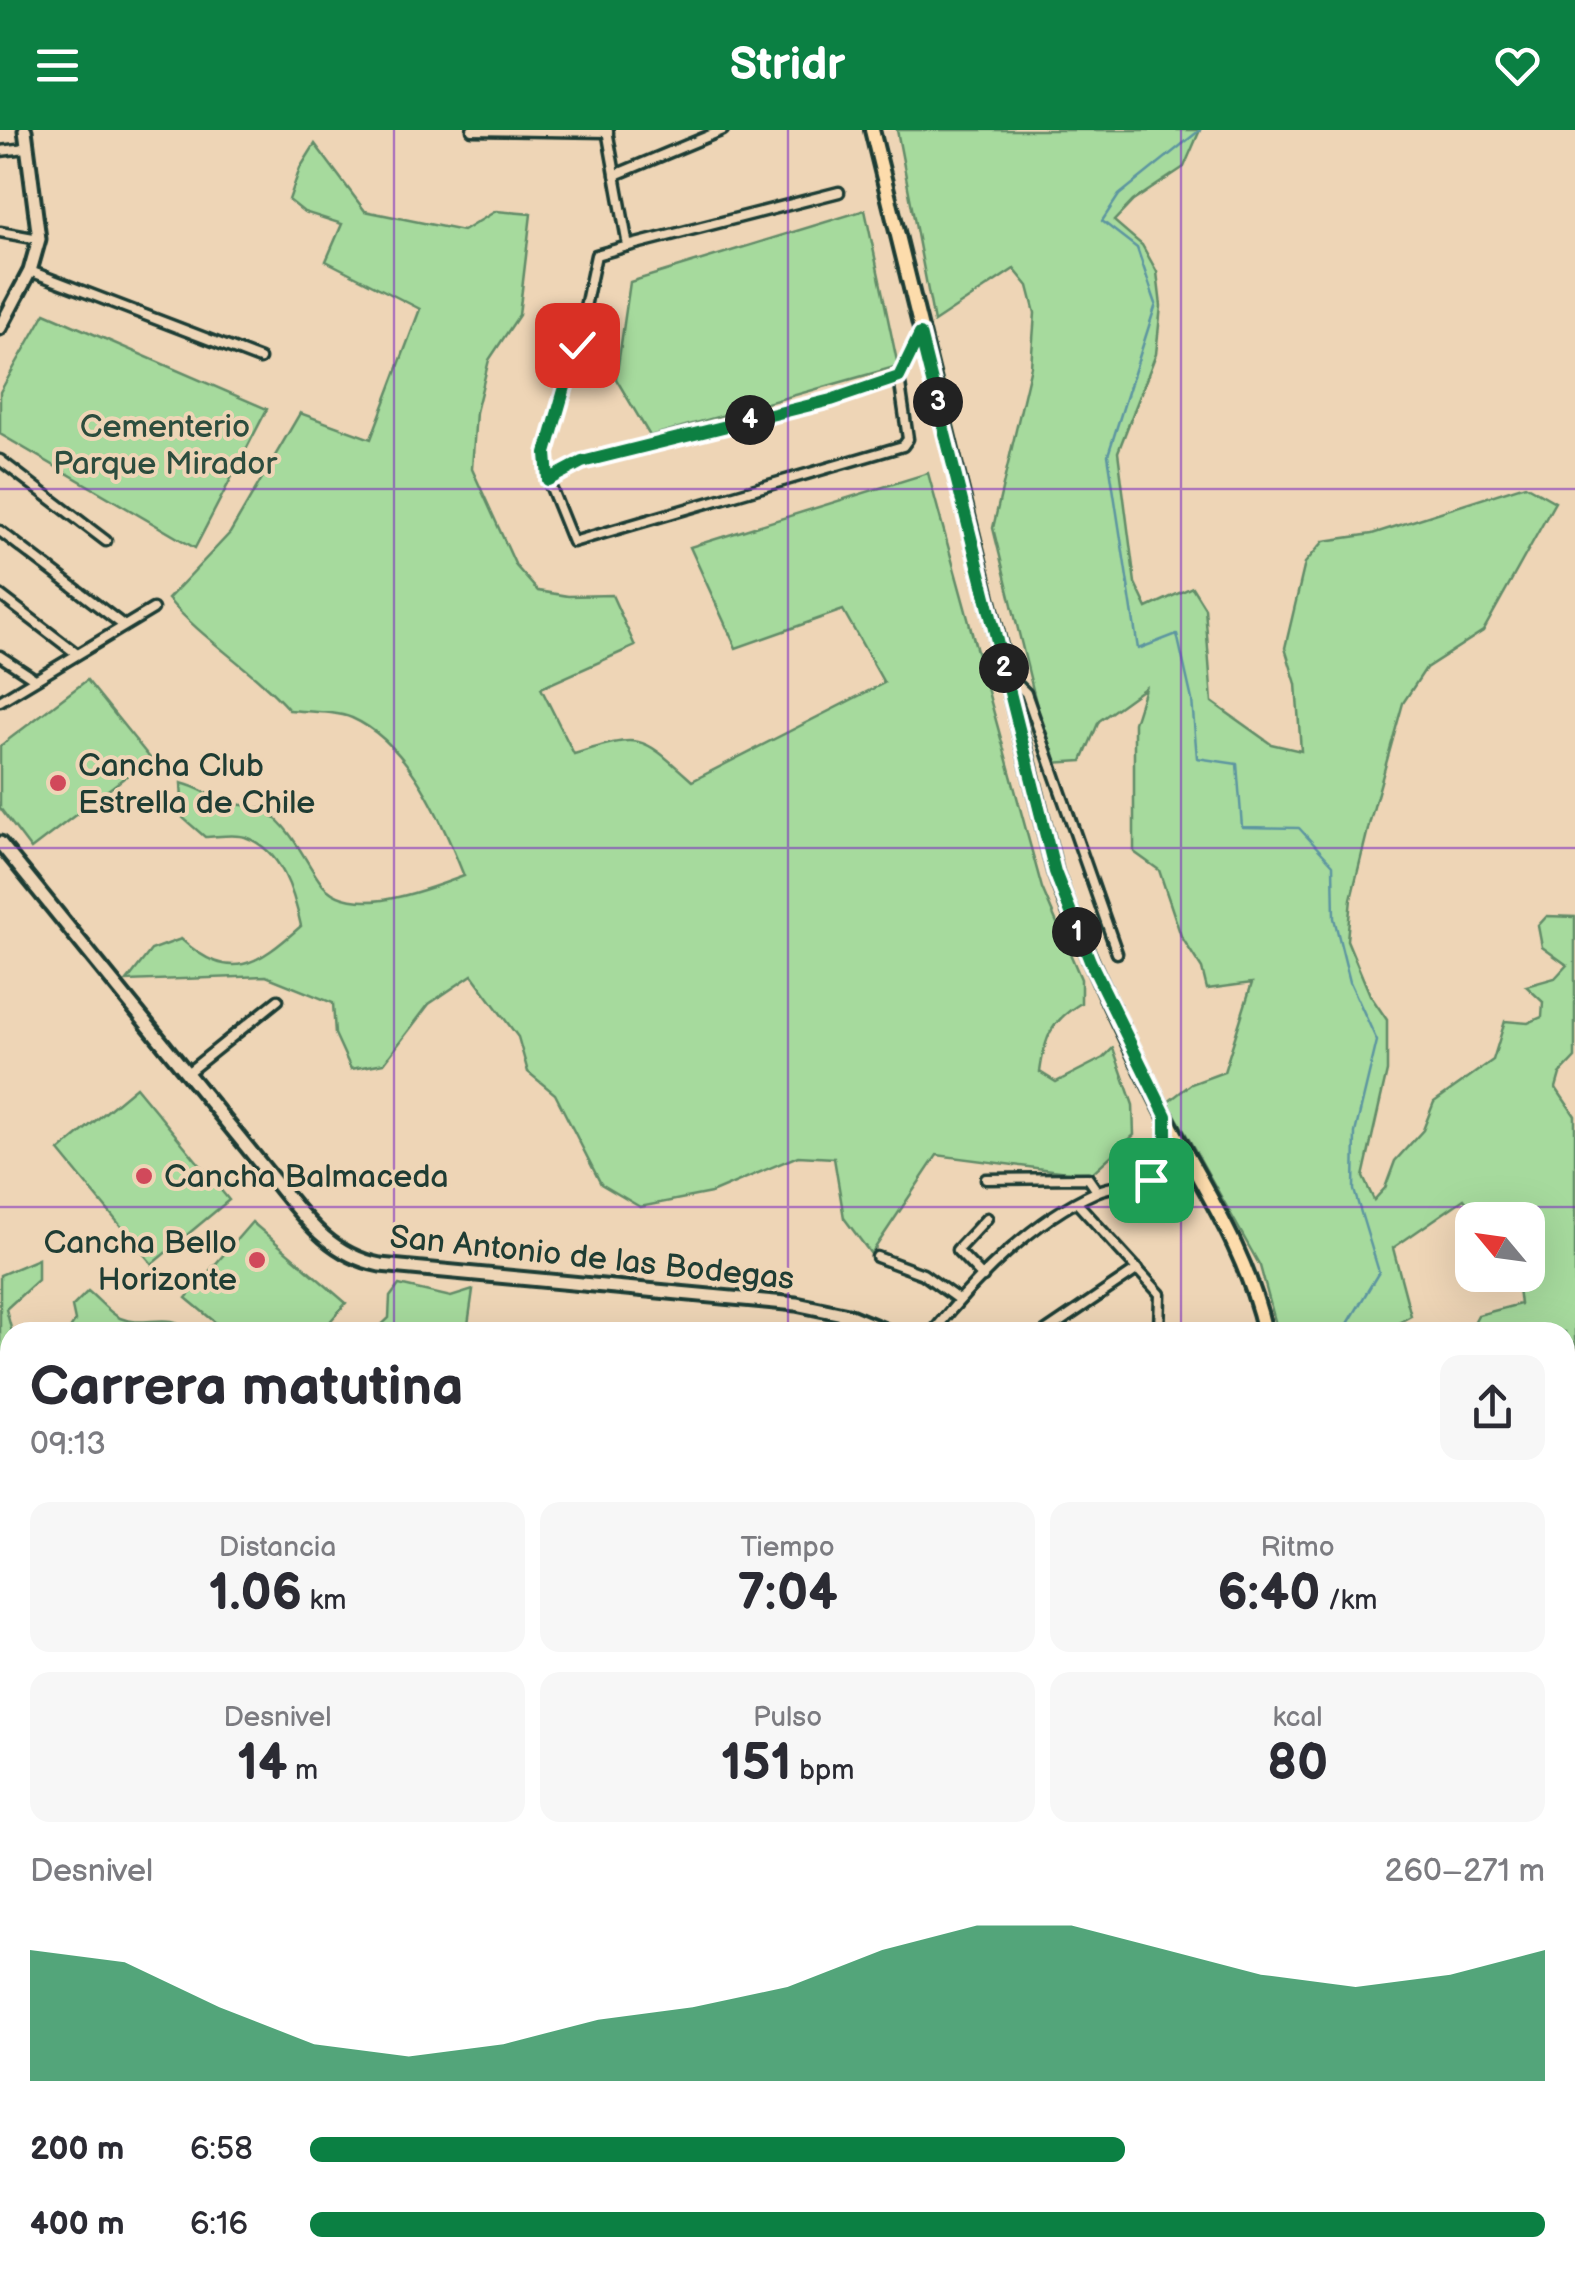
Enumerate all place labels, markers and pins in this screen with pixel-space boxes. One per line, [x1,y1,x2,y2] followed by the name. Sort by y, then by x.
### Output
[535,303,620,388] pin
[913,377,963,427] pin: 3
[725,395,775,445] pin: 4
[979,643,1029,693] pin: 2
[78,747,315,823] place label: Cancha Club Estrella de Chile
[47,772,69,794] marker: Cancha Club Estrella de Chile
[1052,907,1102,957] pin: 1
[1109,1138,1194,1223] pin
[164,1158,449,1197] place label: Cancha Balmaceda
[133,1165,155,1187] marker: Cancha Balmaceda
[43,1224,237,1300] place label: Cancha Bello Horizonte
[246,1249,268,1271] marker: Cancha Bello Horizonte

